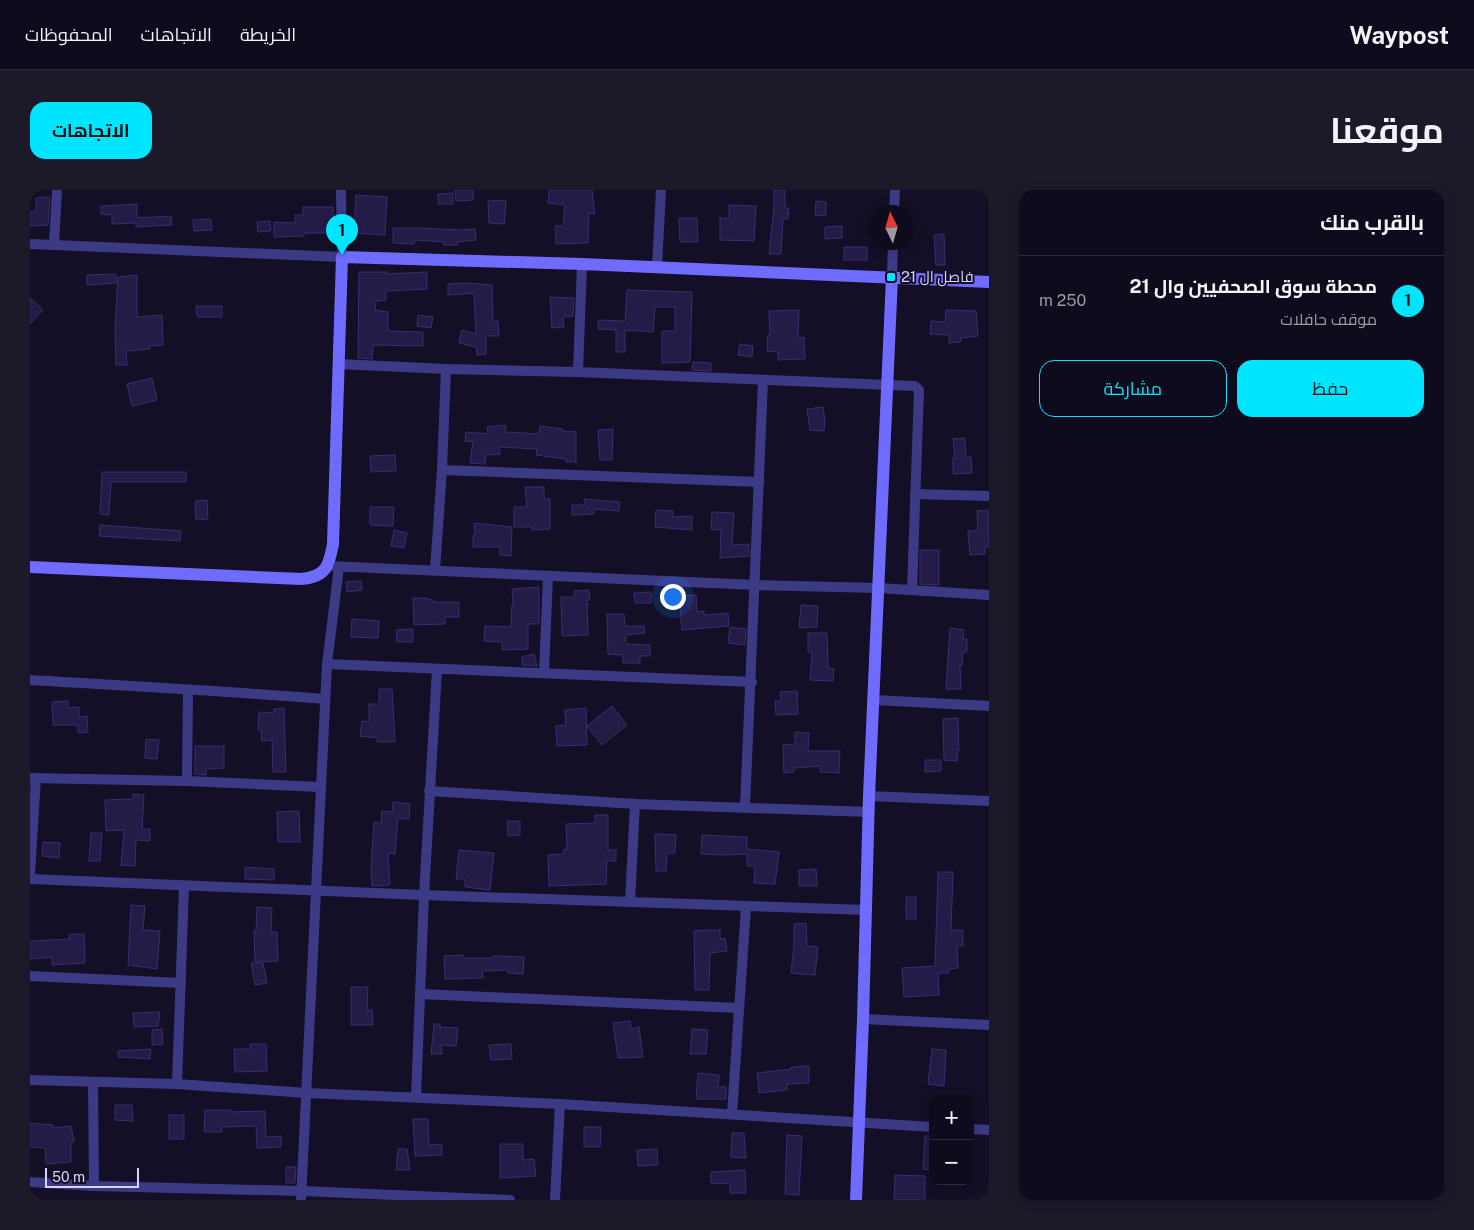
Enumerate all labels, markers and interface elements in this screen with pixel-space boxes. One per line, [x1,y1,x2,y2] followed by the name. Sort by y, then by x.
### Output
[1349,21,1449,49] text: Waypost
[25,24,113,45] text: المحفوظات
[141,24,212,45] text: الاتجاهات
[240,24,296,45] text: الخريطة
[30,102,152,159] button: الاتجاهات
[1330,110,1444,151] text: موقعنا
[869,205,914,250] north arrow
[1320,210,1424,235] text: بالقرب منك
[326,214,358,255] pin: 1
[901,268,974,287] place label: فاصل ال 21
[885,271,897,283] marker: فاصل ال 21
[1130,275,1377,297] text: محطة سوق الصحفيين وال 21
[1039,291,1086,310] text: 250 m
[1405,291,1411,310] text: 1
[1280,310,1377,329] text: موقف حافلات
[1039,360,1227,417] button: مشاركة
[1237,360,1424,417] button: حفظ
[660,584,686,610] your location
[929,1095,974,1185] map controls
[929,1095,974,1140] button: +
[929,1140,974,1185] button: −
[45,1165,139,1188] scale bar
[52,1169,85,1185] text: 50 m

